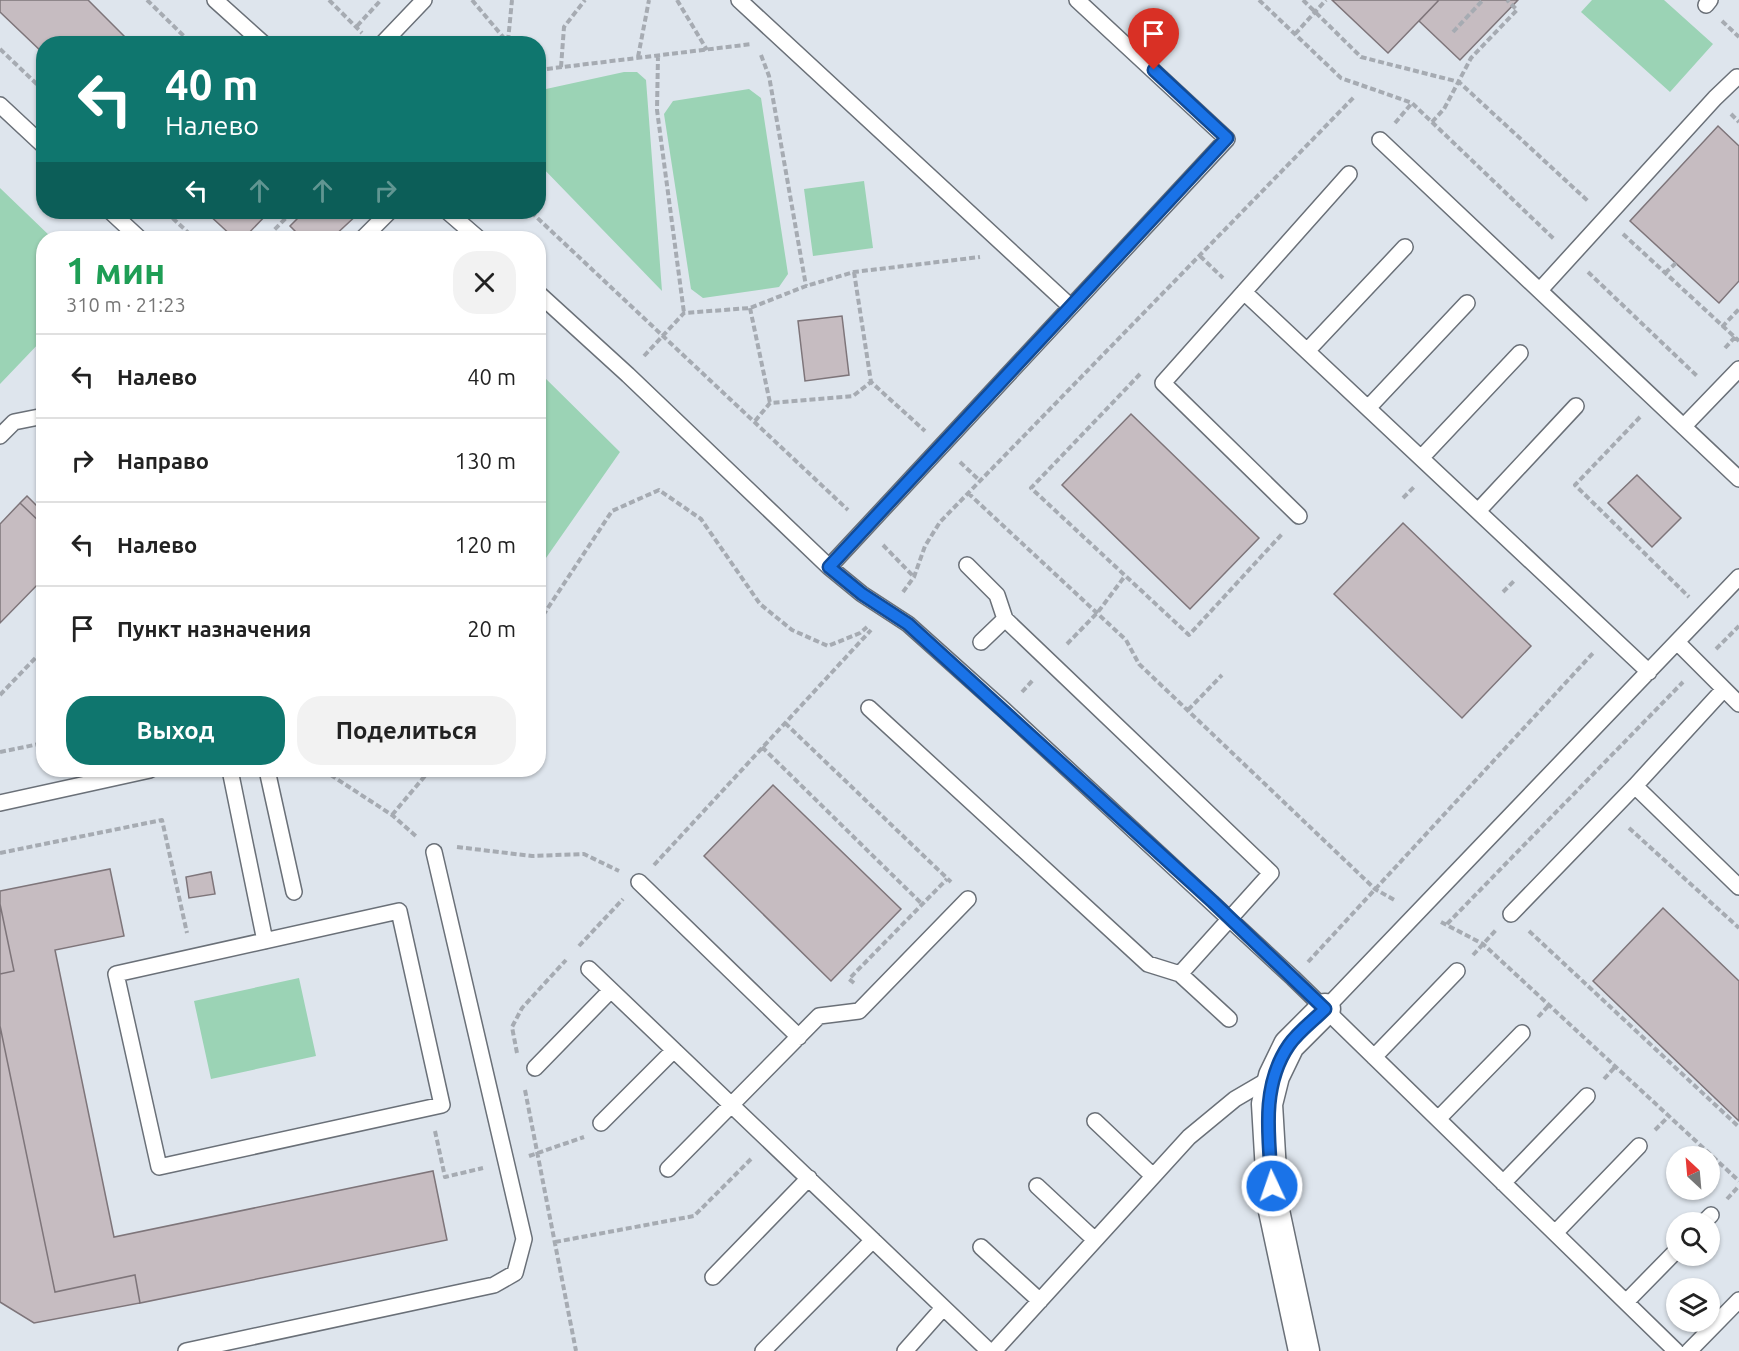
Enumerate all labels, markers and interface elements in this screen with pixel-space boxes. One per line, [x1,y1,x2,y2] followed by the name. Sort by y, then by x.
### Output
[1128,8,1179,70] pin
[1137,17,1170,50] icon: arrive
[66,60,144,138] icon: left
[165,61,259,108] text: 40 m
[165,110,259,140] text: Налево
[180,174,213,207] icon: left
[243,174,276,207] icon: ahead
[306,174,339,207] icon: ahead
[369,174,402,207] icon: right
[66,250,165,291] text: 1 мин
[453,251,516,314] button: close
[66,293,186,316] text: 310 m · 21:23
[66,360,99,393] icon: left
[117,364,197,389] text: Налево
[467,364,516,389] text: 40 m
[66,444,99,477] icon: right
[117,448,209,473] text: Направо
[455,448,516,473] text: 130 m
[66,528,99,561] icon: left
[117,532,197,557] text: Налево
[455,532,516,557] text: 120 m
[66,612,99,645] icon: arrive
[117,616,311,641] text: Пункт назначения
[467,616,516,641] text: 20 m
[66,696,285,765] button: Выход
[297,696,516,765] button: Поделиться
[1666,1146,1720,1200] north arrow
[1666,1146,1720,1332] map controls
[1240,1154,1304,1218] position arrow
[1666,1212,1720,1266] button: search
[1666,1278,1720,1332] button: layers

